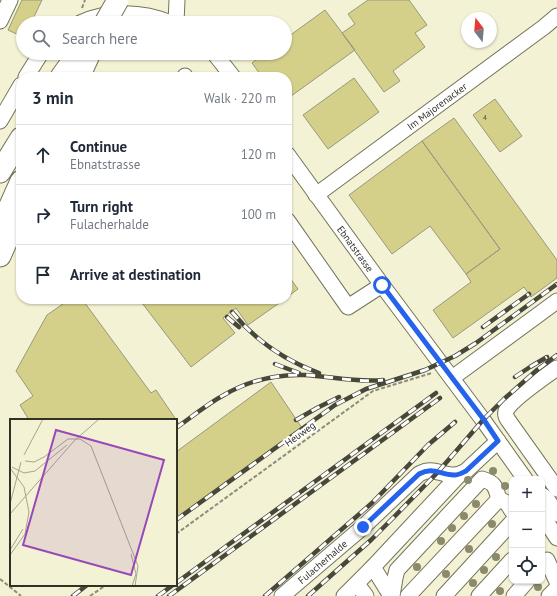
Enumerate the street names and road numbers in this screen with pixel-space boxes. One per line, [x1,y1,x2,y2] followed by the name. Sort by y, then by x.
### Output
[404,79,470,132] street label: Im Majorenacker
[335,223,377,274] street label: Ebnatstrasse
[282,419,318,449] street label: Heuweg
[295,537,350,586] street label: Fulacherhalde

